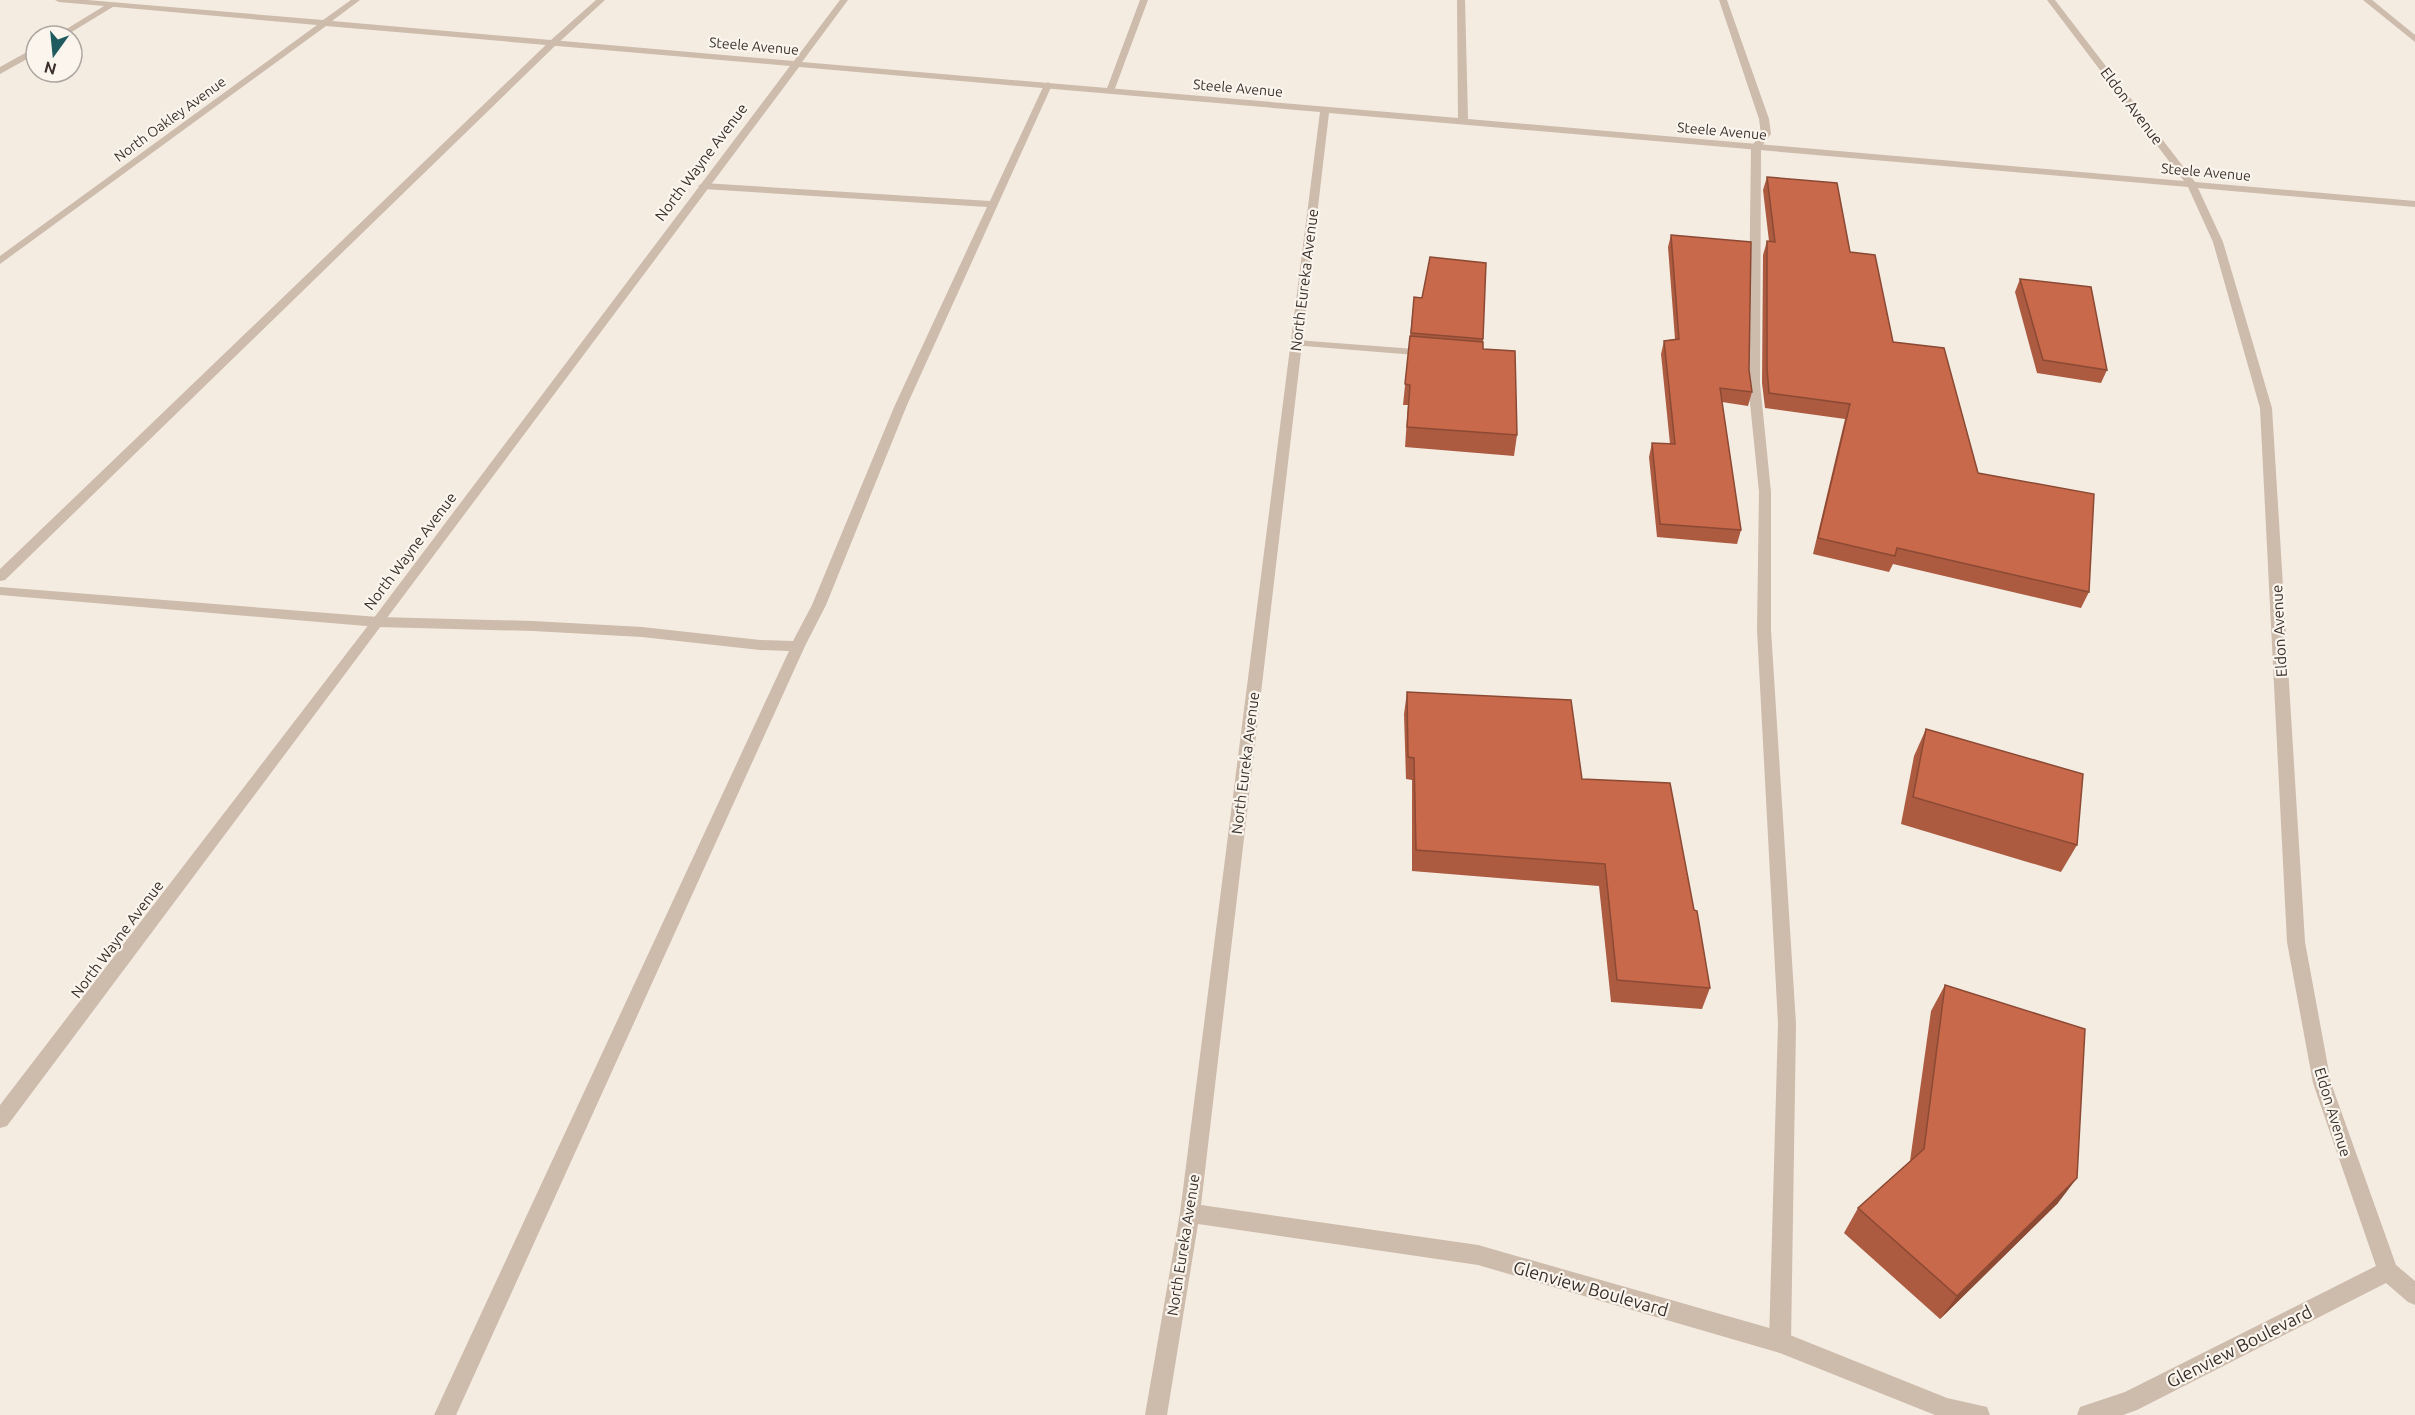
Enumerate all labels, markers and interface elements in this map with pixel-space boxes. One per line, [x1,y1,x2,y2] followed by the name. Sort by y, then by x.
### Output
[24,24,84,84] north arrow
[708,34,800,58] street label: Steele Avenue
[42,58,58,79] text: N
[2097,64,2167,148] street label: Eldon Avenue
[111,73,229,165] street label: North Oakley Avenue
[1192,76,1284,100] street label: Steele Avenue
[651,100,751,224] street label: North Wayne Avenue
[1676,119,1768,143] street label: Steele Avenue
[2160,160,2252,184] street label: Steele Avenue
[1287,208,1321,352] street label: North Eureka Avenue
[360,489,460,613] street label: North Wayne Avenue
[2268,584,2290,678] street label: Eldon Avenue
[1228,691,1262,835] street label: North Eureka Avenue
[67,877,167,1001] street label: North Wayne Avenue
[2311,1065,2355,1159] street label: Eldon Avenue
[1163,1173,1203,1317] street label: North Eureka Avenue
[1511,1256,1671,1320] street label: Glenview Boulevard
[2163,1301,2315,1391] street label: Glenview Boulevard

